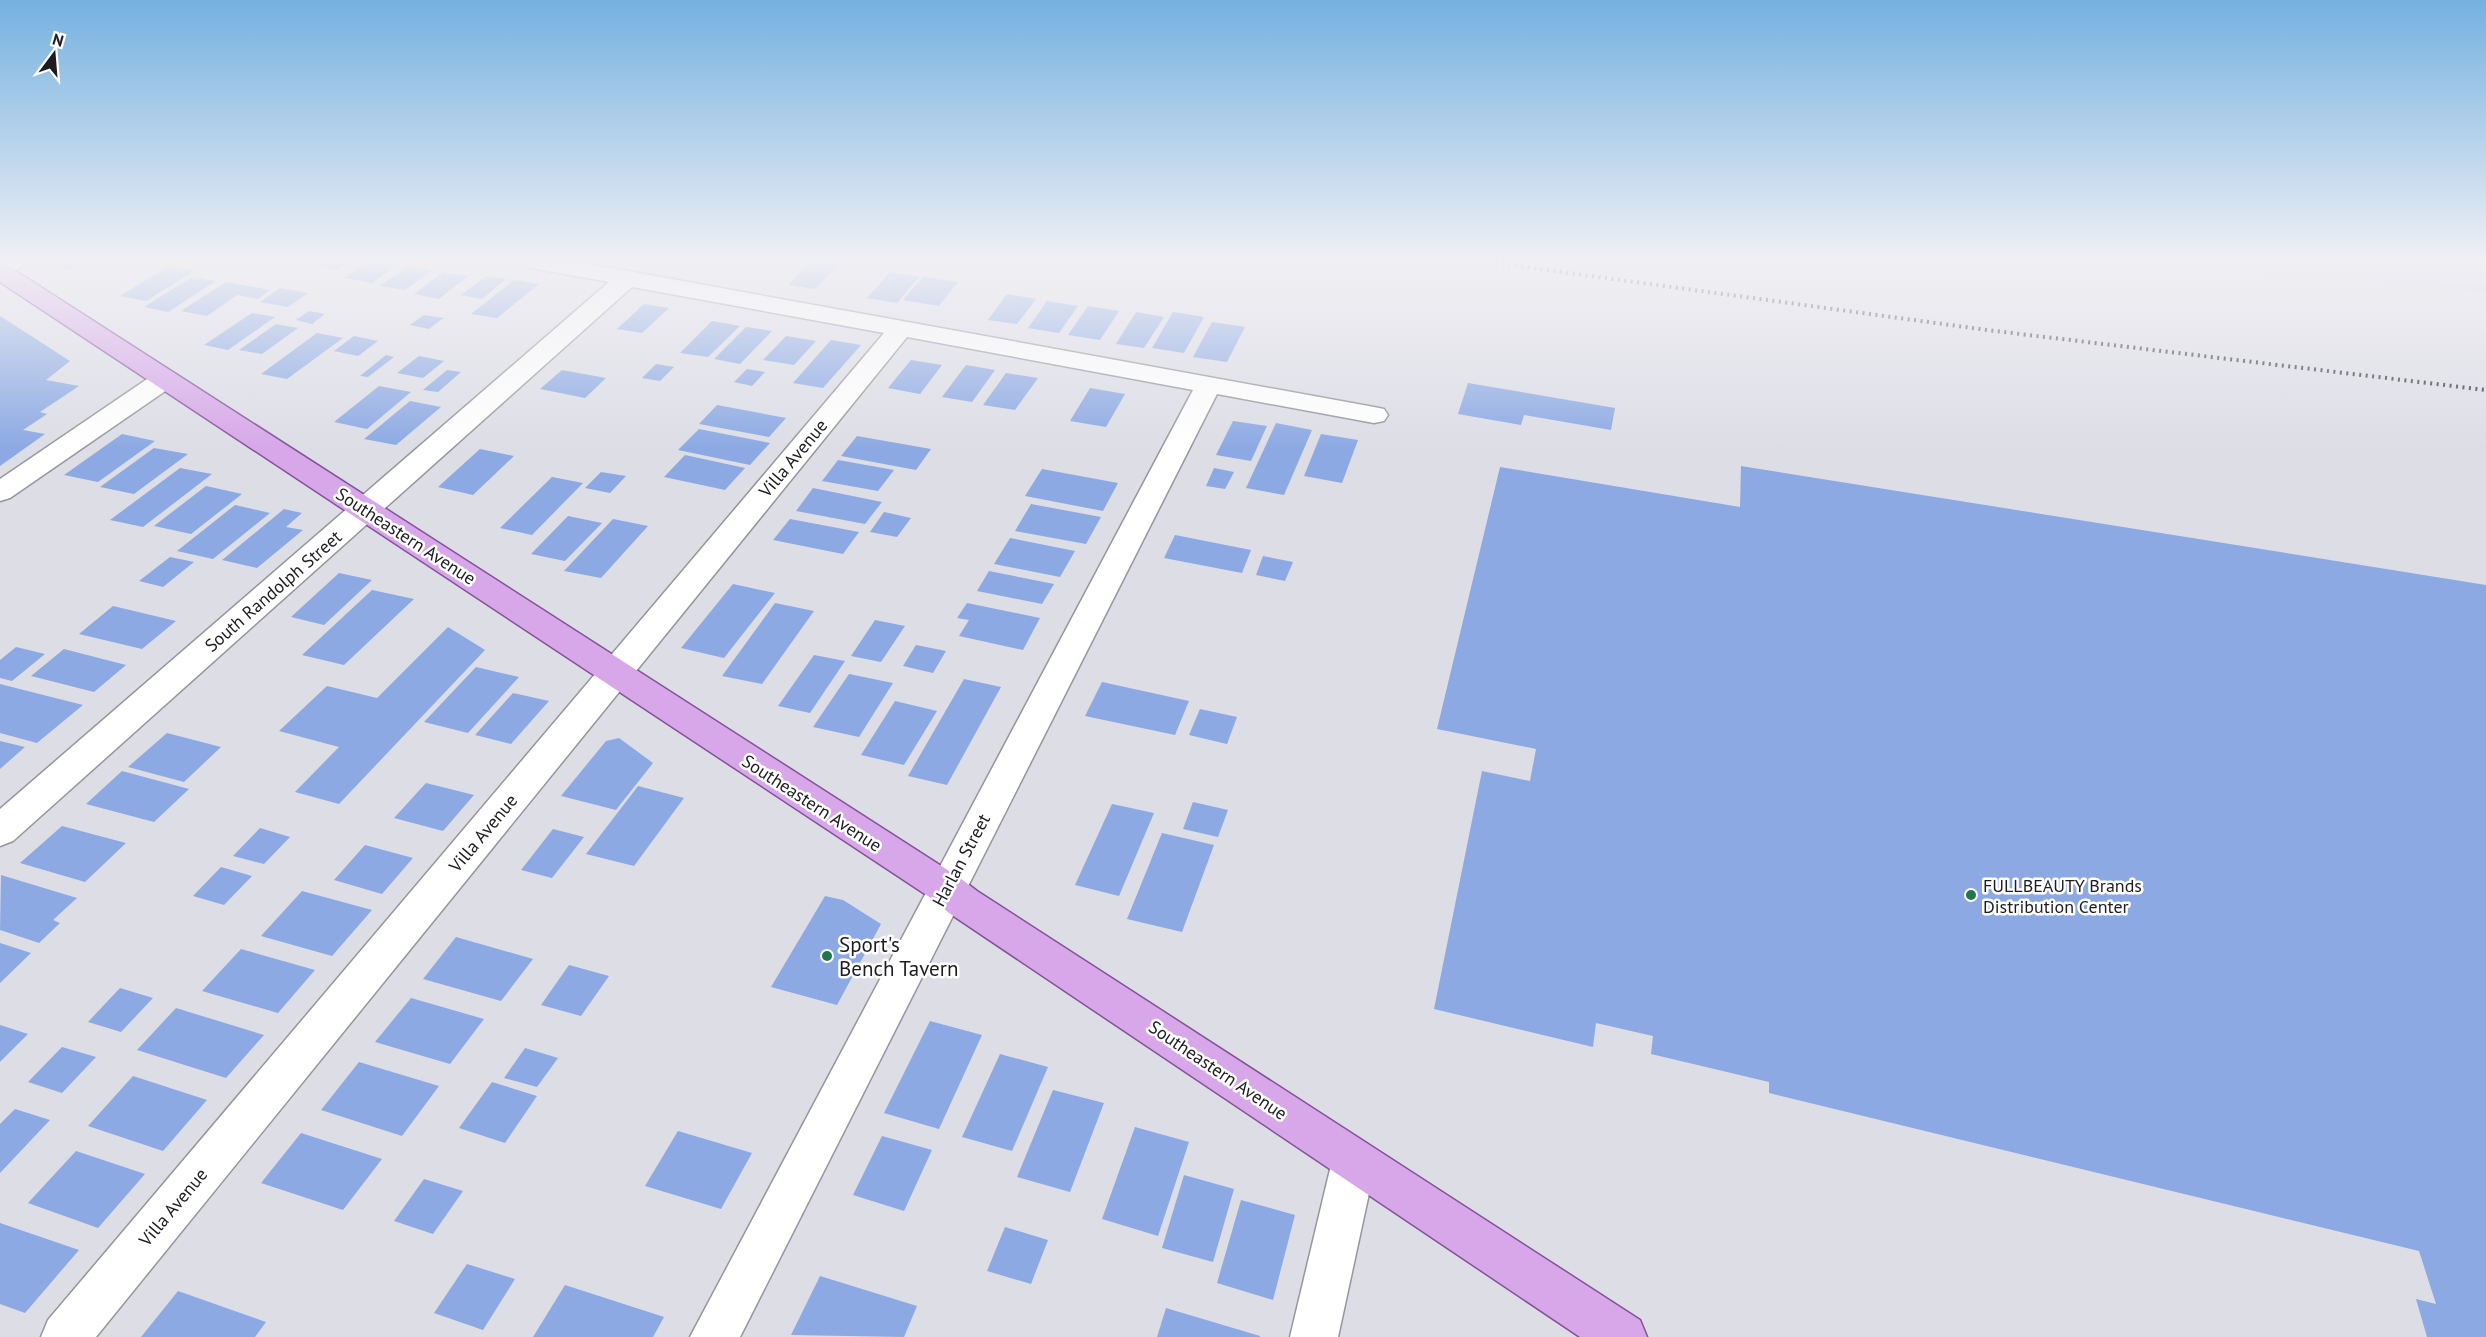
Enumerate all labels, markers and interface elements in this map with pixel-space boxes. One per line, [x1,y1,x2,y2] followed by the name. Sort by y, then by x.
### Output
[24,24,84,84] north arrow
[50,29,66,51] text: N
[753,414,832,503] street label: Villa Avenue
[332,482,480,590] street label: Southeastern Avenue
[200,525,346,657] street label: South Randolph Street
[738,749,886,857] street label: Southeastern Avenue
[443,789,522,878] street label: Villa Avenue
[927,810,995,910] street label: Harlan Street
[1983,874,2142,918] place label: FULLBEAUTY Brands Distribution Center
[1964,888,1978,902] marker: FULLBEAUTY Brands Distribution Center
[839,931,958,982] place label: Sport's Bench Tavern
[820,949,834,963] marker: Sport's Bench Tavern
[1144,1015,1292,1125] street label: Southeastern Avenue
[133,1163,212,1252] street label: Villa Avenue

